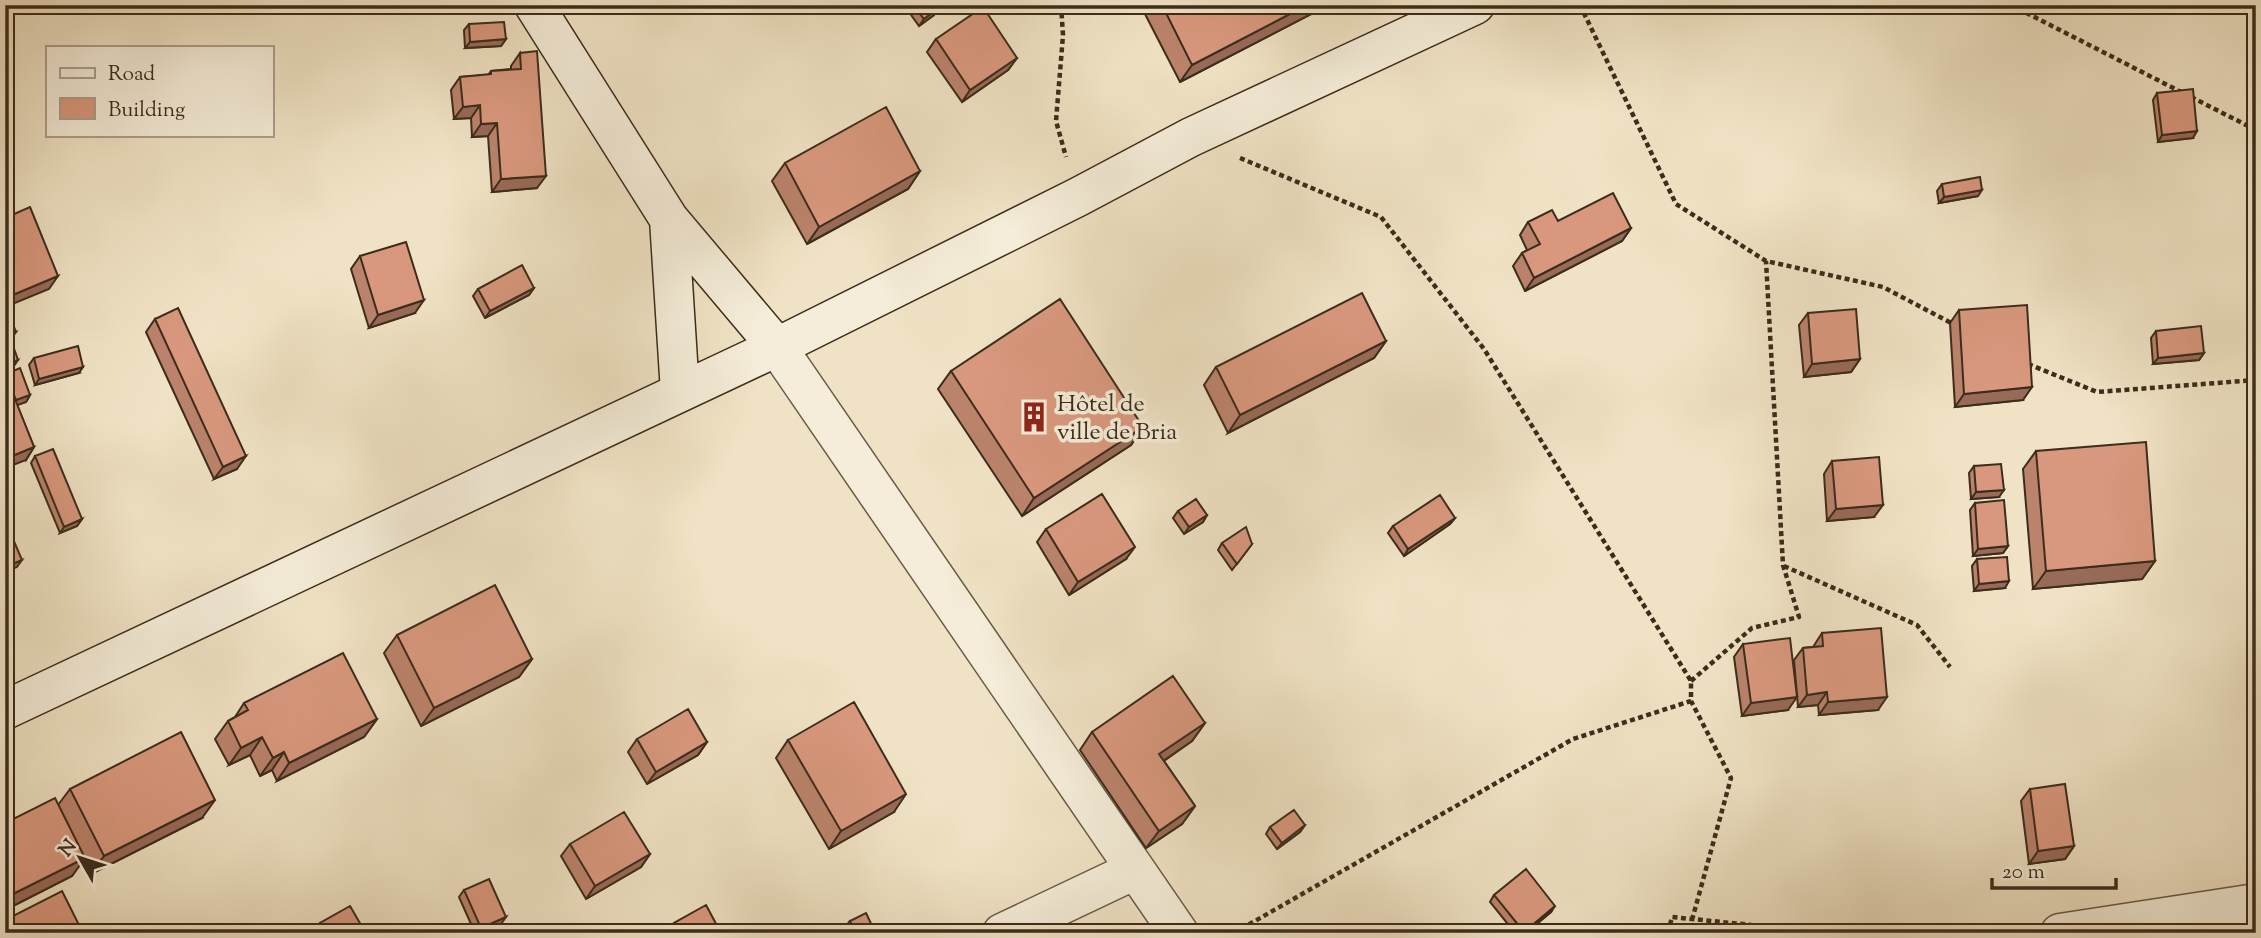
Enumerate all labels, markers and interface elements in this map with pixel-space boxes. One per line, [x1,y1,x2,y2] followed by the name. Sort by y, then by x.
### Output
[46,46,273,136] legend
[108,60,155,90] text: Road
[108,96,185,126] text: Building
[1057,388,1177,450] place label: Hôtel de ville de Bria
[1017,400,1051,434] building icon: Hôtel de ville de Bria
[46,822,116,892] north arrow
[53,834,84,863] text: N
[1992,847,2116,891] scale bar
[2002,858,2045,888] text: 20 m

